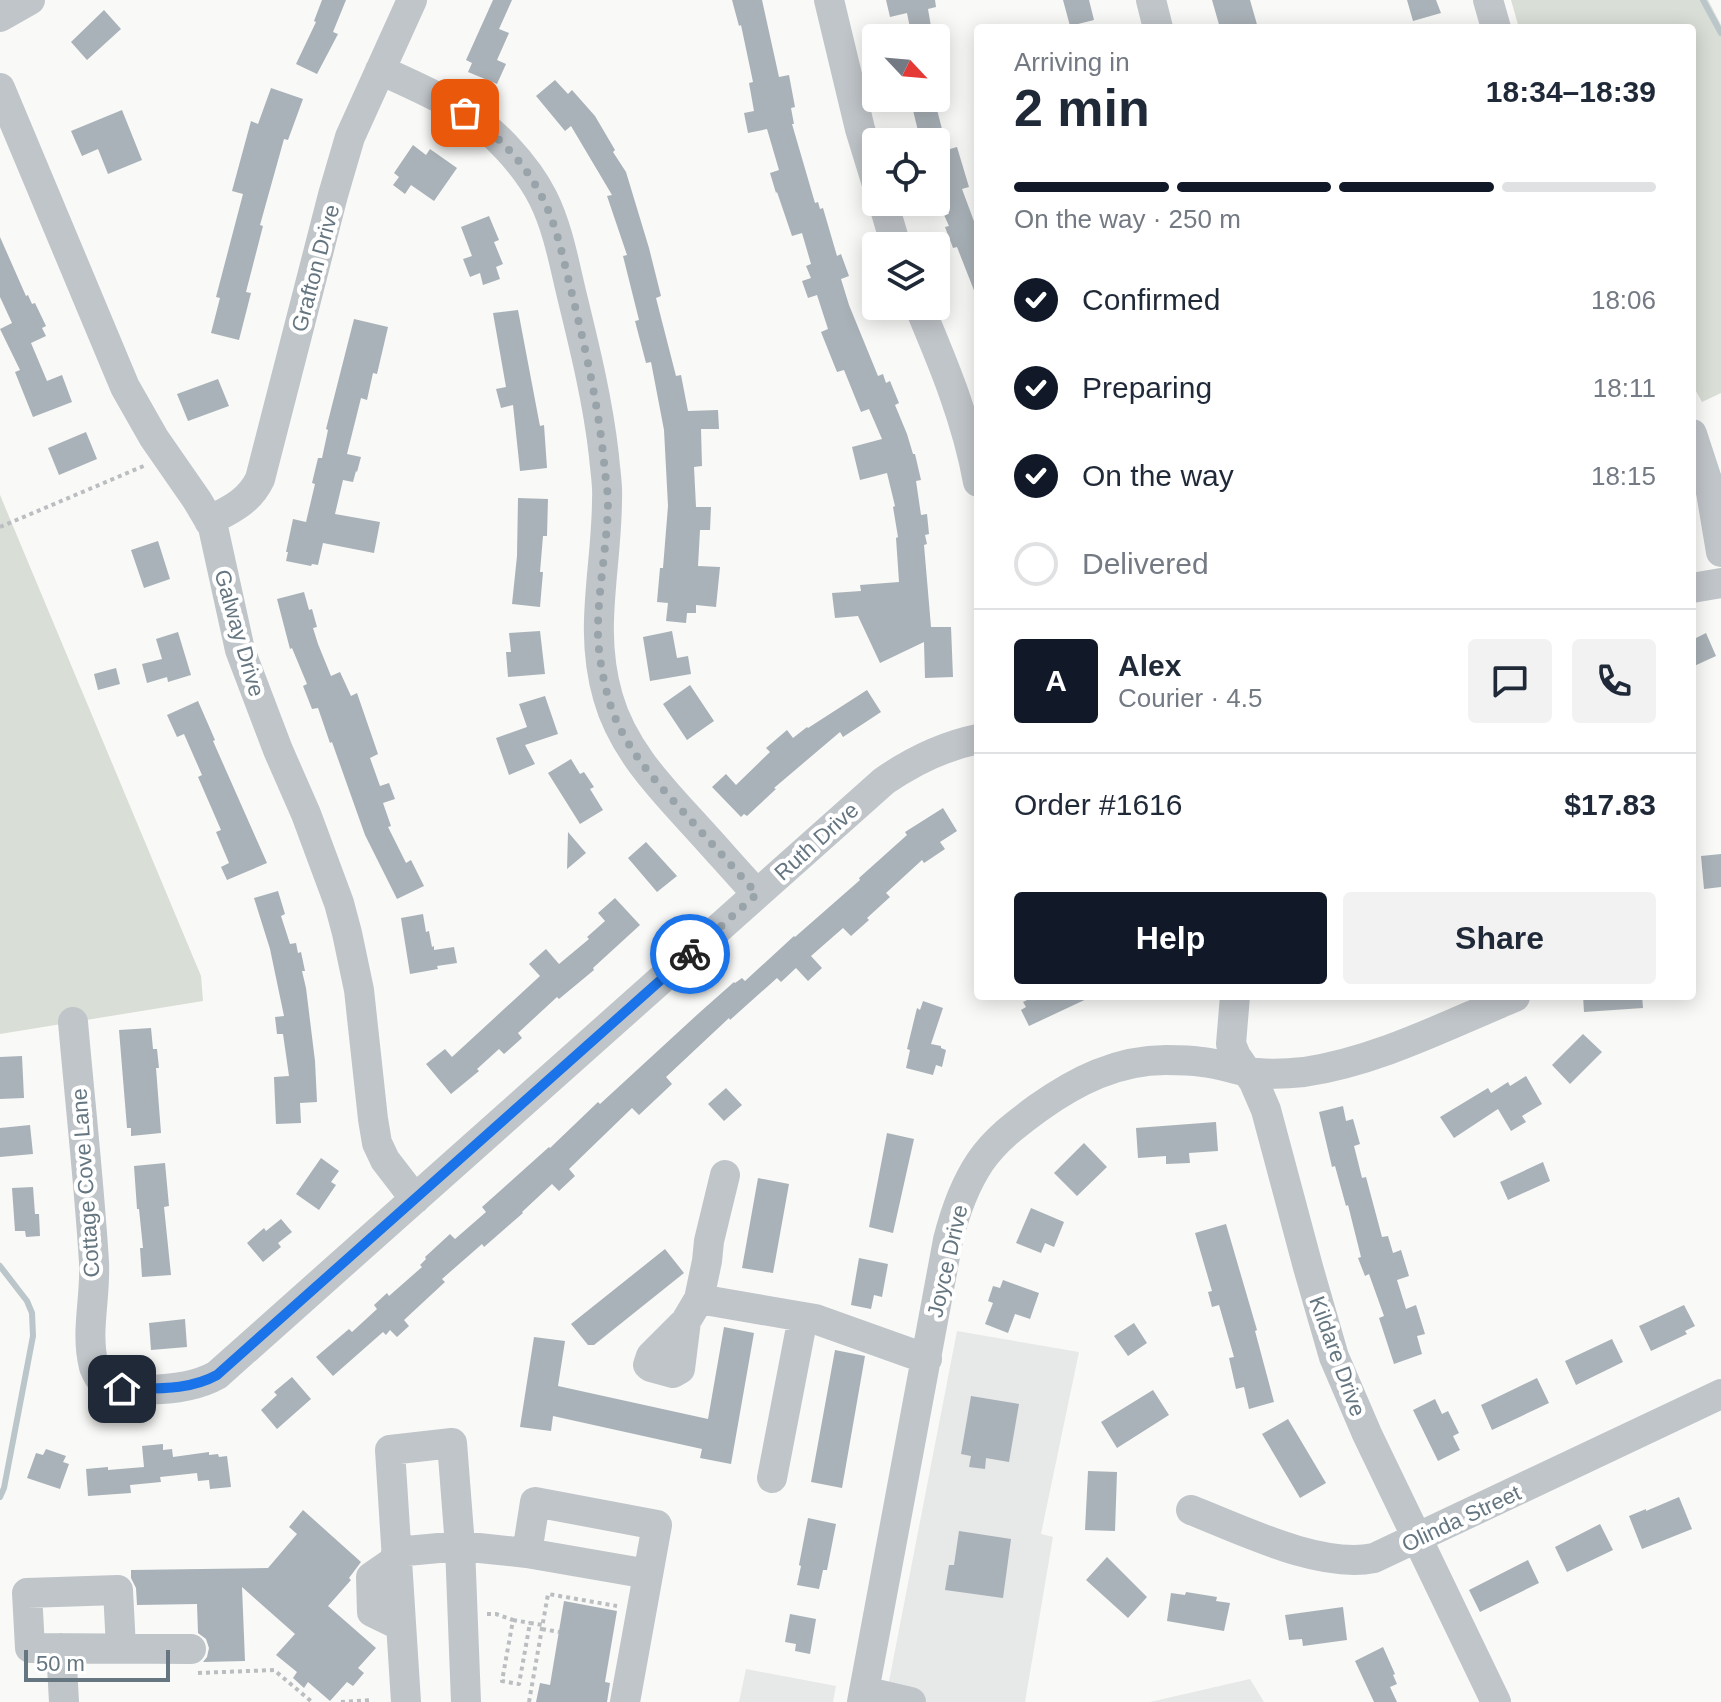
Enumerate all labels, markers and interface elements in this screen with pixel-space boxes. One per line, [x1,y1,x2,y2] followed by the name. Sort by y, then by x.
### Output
[862,24,950,112] north arrow
[862,24,950,320] map controls
[1014,47,1130,77] text: Arriving in
[1486,75,1656,108] text: 18:34–18:39
[431,79,499,147] pin
[1014,79,1150,137] text: 2 min
[443,91,487,135] icon: bag
[862,128,950,216] button: locate
[286,202,344,335] street label: Grafton Drive
[1014,204,1241,234] text: On the way · 250 m
[862,232,950,320] button: layers
[1014,278,1058,322] icon: check
[1082,283,1220,316] text: Confirmed
[1591,285,1656,315] text: 18:06
[1014,366,1058,410] icon: check
[1082,371,1212,404] text: Preparing
[1593,373,1656,403] text: 18:11
[1014,454,1058,498] icon: check
[1082,459,1234,492] text: On the way
[1591,461,1656,491] text: 18:15
[1082,547,1209,580] text: Delivered
[209,567,270,699] street label: Galway Drive
[1468,639,1552,723] button: chat
[1572,639,1656,723] button: phone
[1118,649,1181,682] text: Alex
[1045,664,1067,697] text: A
[1118,683,1263,713] text: Courier · 4.5
[1014,788,1182,821] text: Order #1616
[1564,788,1656,821] text: $17.83
[769,797,863,885] street label: Ruth Drive
[1014,892,1327,984] button: Help
[1343,892,1656,984] button: Share
[650,914,730,994] courier
[668,932,712,976] icon: bike
[66,1088,105,1278] street label: Cottage Cove Lane
[922,1202,973,1320] street label: Joyce Drive
[1304,1293,1371,1420] street label: Kildare Drive
[88,1355,156,1423] pin
[100,1367,144,1411] icon: home
[1398,1480,1525,1557] street label: Olinda Street
[24,1646,170,1682] scale bar
[36,1651,85,1676] text: 50 m

